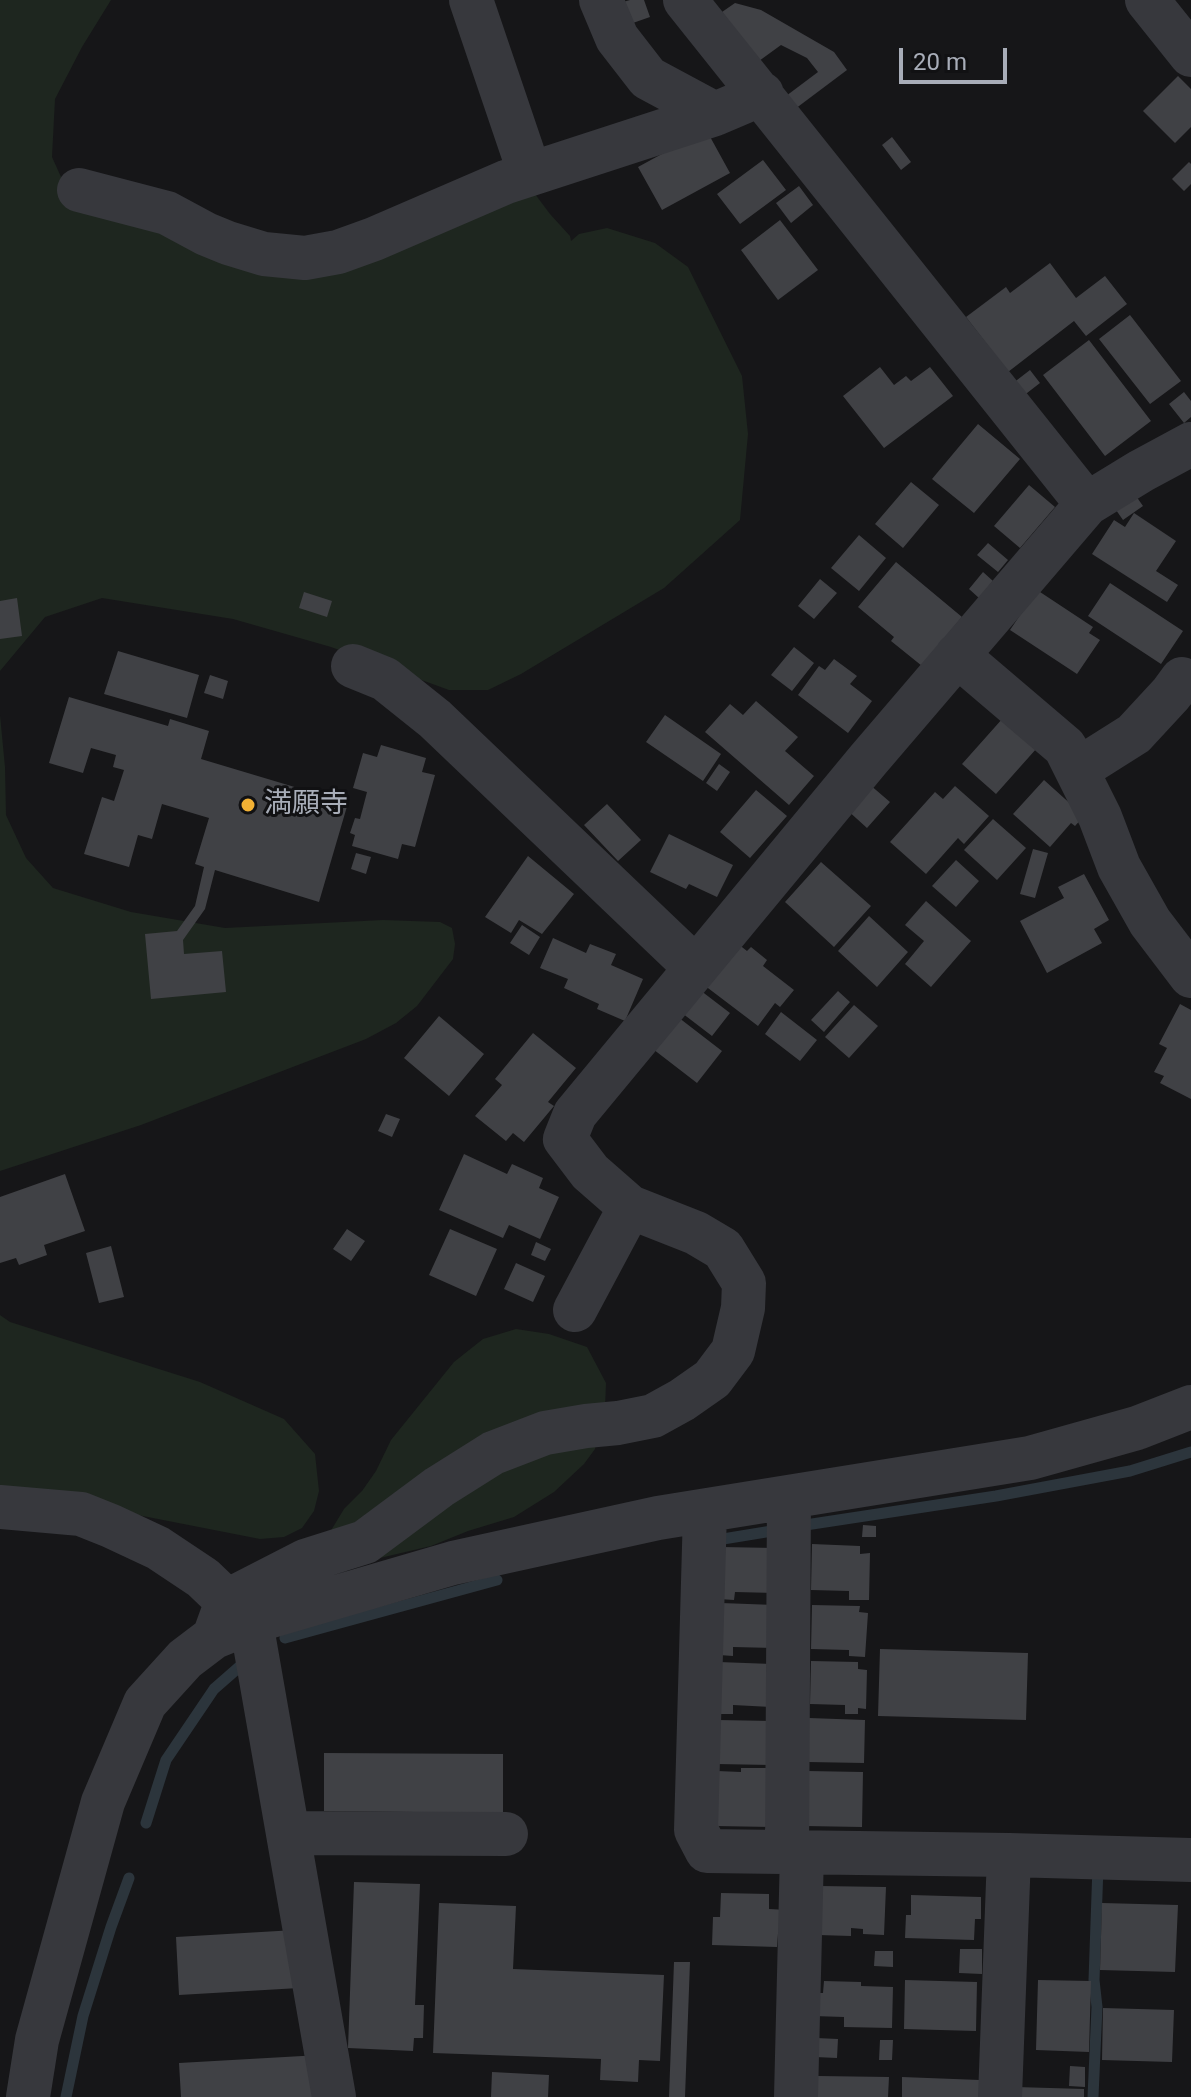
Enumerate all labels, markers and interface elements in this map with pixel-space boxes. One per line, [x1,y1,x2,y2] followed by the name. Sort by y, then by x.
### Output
[903,32,1011,82] scale bar
[913,48,967,76] text: 20 m
[264,788,348,822] place label: 満願寺
[239,796,257,814] marker: 満願寺

